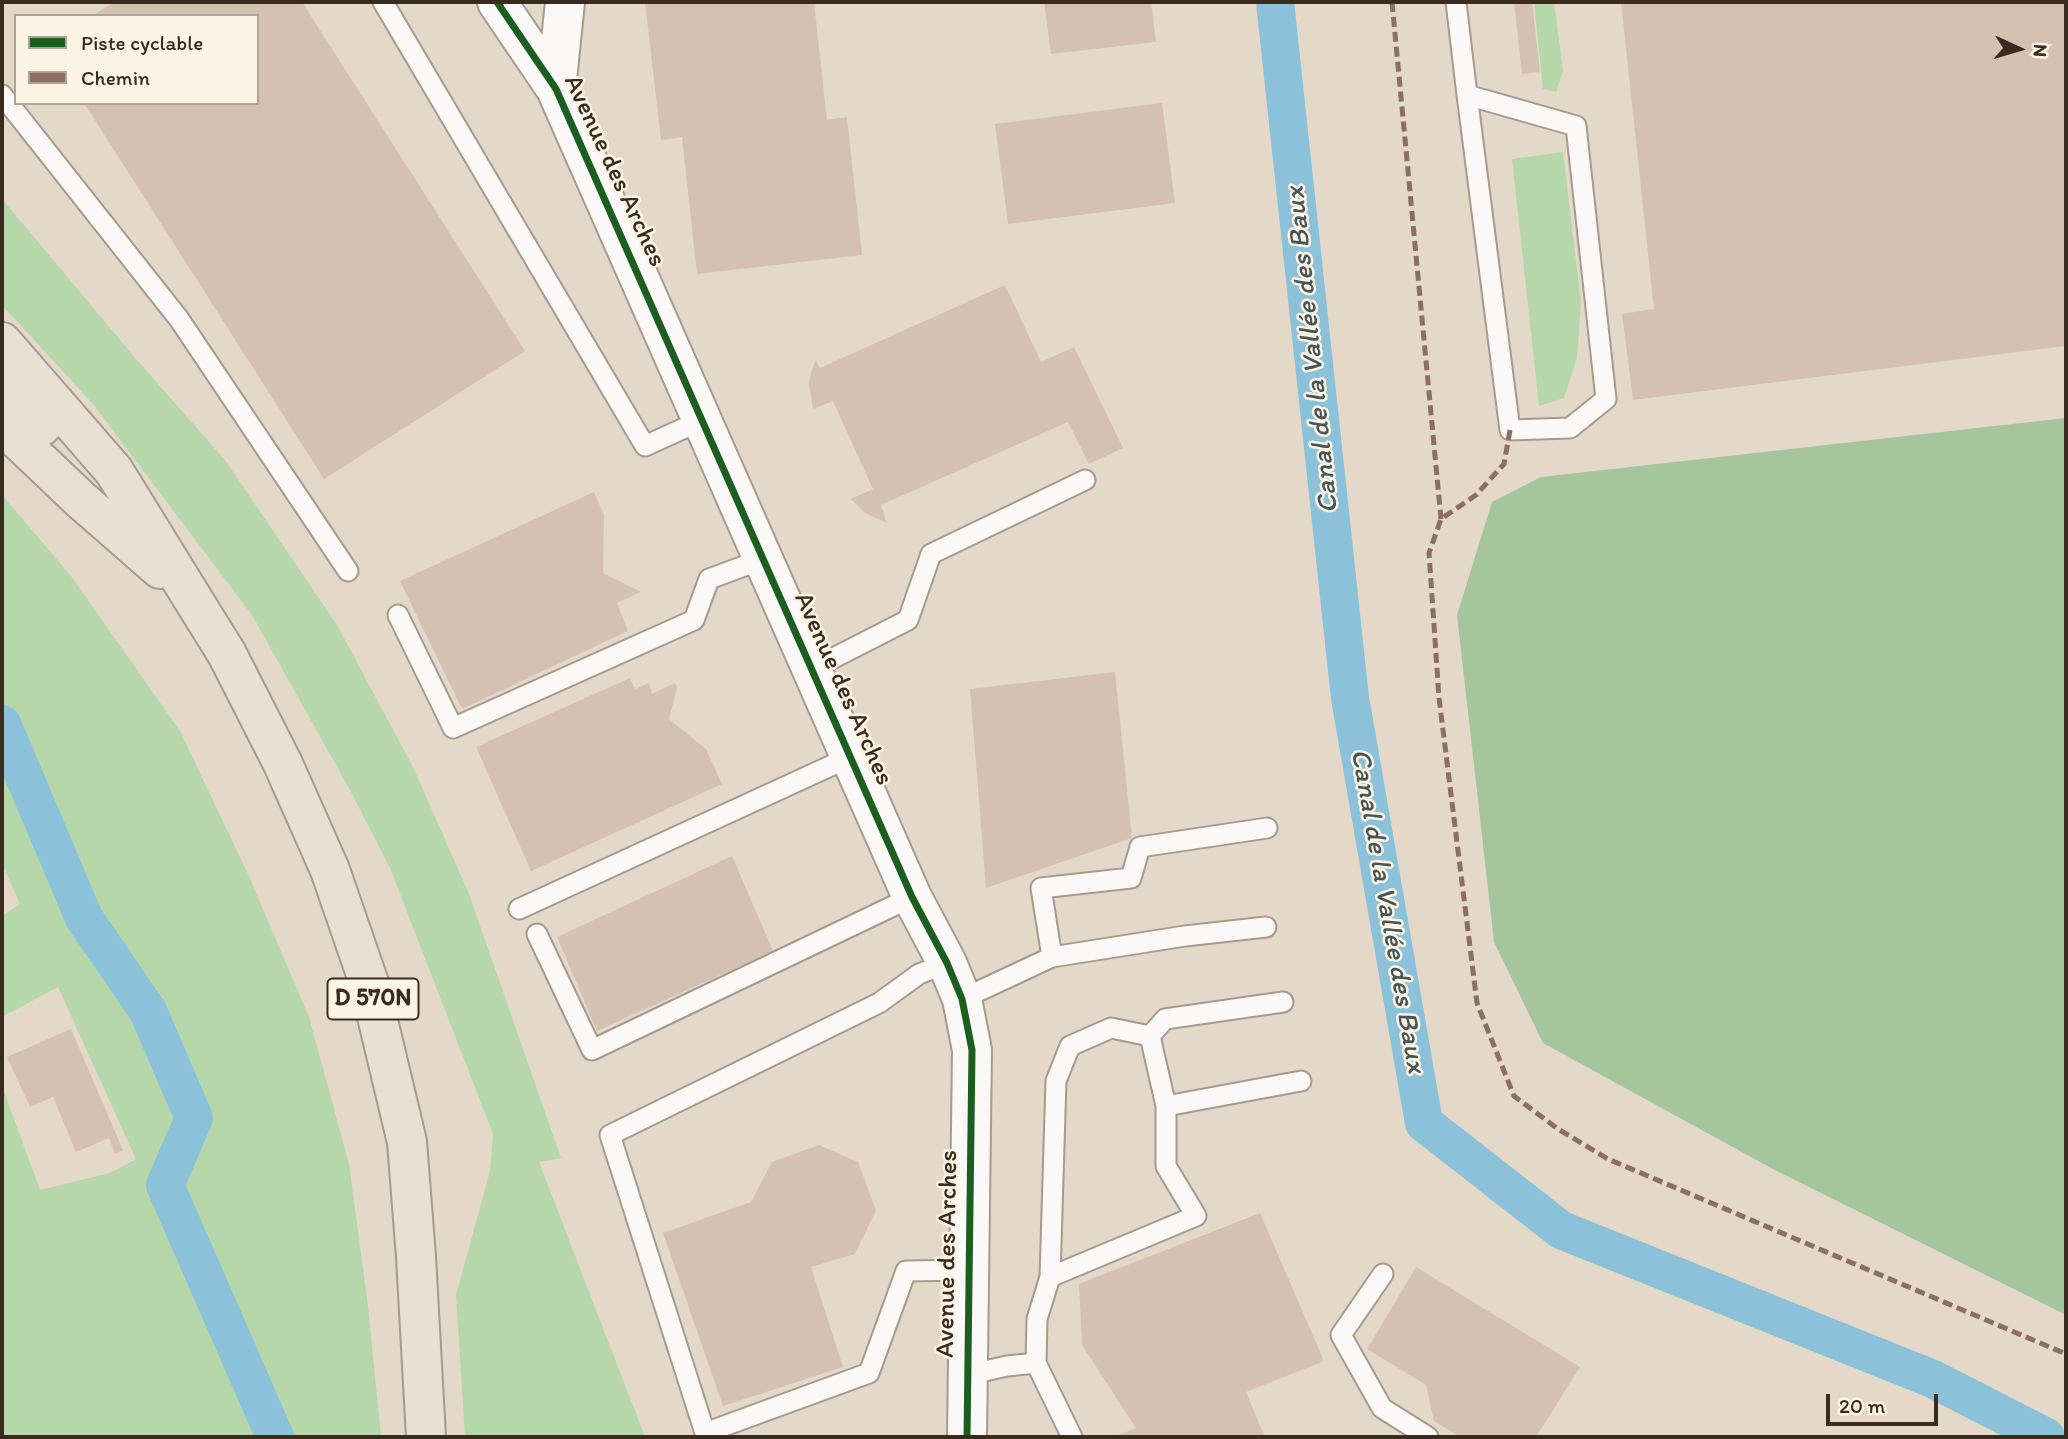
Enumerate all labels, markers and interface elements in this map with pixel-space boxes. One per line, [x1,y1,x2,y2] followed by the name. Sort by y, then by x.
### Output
[14,14,259,105] legend
[1984,14,2054,84] north arrow
[81,30,203,55] text: Piste cyclable
[2029,43,2052,58] text: N
[81,65,150,90] text: Chemin
[556,70,672,272] street label: Avenue des Arches
[1279,185,1347,515] water label: Canal de la Vallée des Baux
[786,588,900,790] street label: Avenue des Arches
[1342,746,1432,1076] water label: Canal de la Vallée des Baux
[328,979,418,1020] road number: D 570N
[931,1150,965,1358] street label: Avenue des Arches
[1830,1380,1942,1424] scale bar
[1839,1393,1885,1418] text: 20 m

